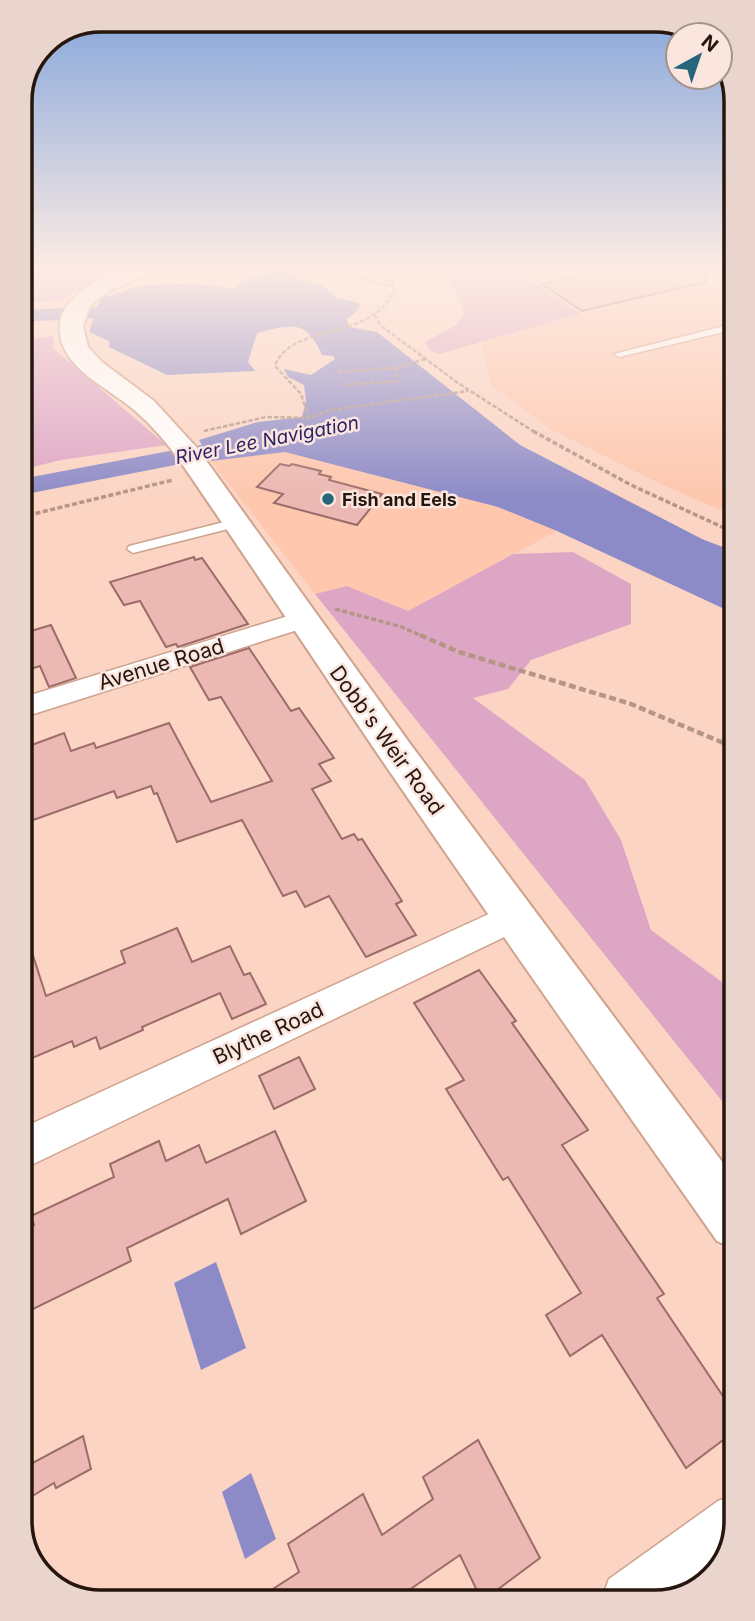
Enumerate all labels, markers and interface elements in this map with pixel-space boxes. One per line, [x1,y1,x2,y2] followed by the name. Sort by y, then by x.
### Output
[664,21,734,91] north arrow
[697,30,723,57] text: N
[173,411,361,469] water label: River Lee Navigation
[342,489,457,510] place label: Fish and Eels
[320,491,336,507] marker: Fish and Eels
[95,633,227,695] street label: Avenue Road
[325,661,449,819] street label: Dobb's Weir Road
[209,996,327,1070] street label: Blythe Road

